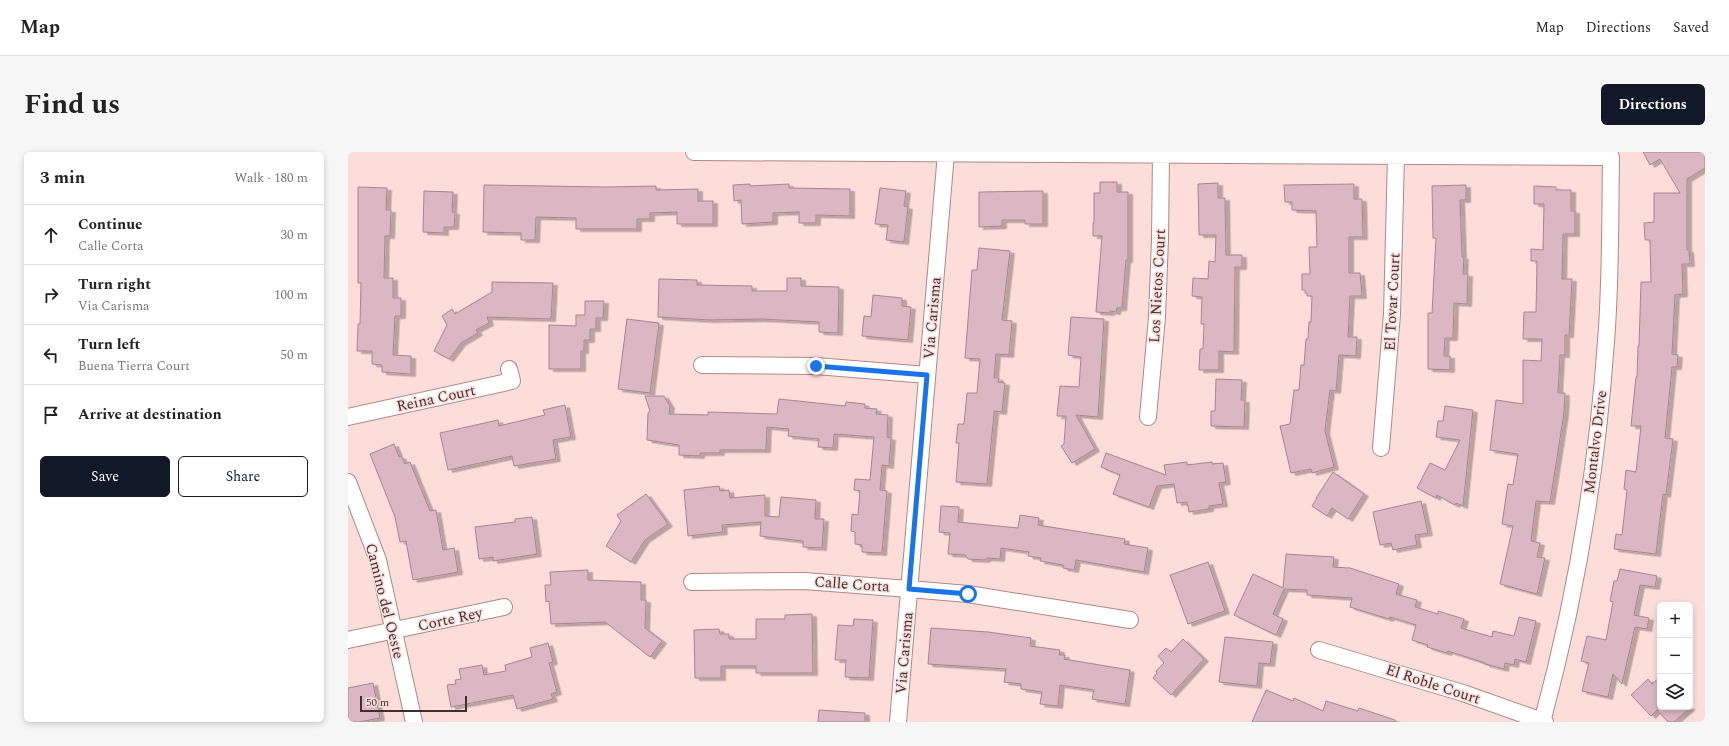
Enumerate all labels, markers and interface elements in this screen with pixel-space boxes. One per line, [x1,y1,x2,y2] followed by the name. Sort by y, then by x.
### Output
[20,13,60,42] text: Map
[1536,17,1564,38] text: Map
[1586,17,1651,38] text: Directions
[1673,17,1709,38] text: Saved
[24,83,120,126] text: Find us
[1601,84,1705,125] button: Directions
[40,165,85,191] text: 3 min
[234,168,308,188] text: Walk · 180 m
[78,213,143,236] text: Continue
[40,224,62,246] icon: ahead
[281,225,308,245] text: 30 m
[1143,228,1172,344] street label: Los Nietos Court
[78,236,144,256] text: Calle Corta
[1378,252,1407,352] street label: El Tovar Court
[78,273,151,296] text: Turn right
[917,275,948,360] street label: Via Carisma
[40,284,62,306] icon: right
[274,285,308,305] text: 100 m
[78,296,149,316] text: Via Carisma
[78,333,140,356] text: Turn left
[40,344,62,366] icon: left
[281,345,308,365] text: 50 m
[78,356,190,376] text: Buena Tierra Court
[807,357,825,375] route end
[394,379,478,418] street label: Reina Court
[1578,389,1613,495] street label: Montalvo Drive
[78,403,222,426] text: Arrive at destination
[40,404,62,426] icon: arrive
[40,456,170,497] button: Save
[178,456,308,497] button: Share
[359,541,410,661] street label: Camino del Oeste
[813,570,891,599] street label: Calle Corta
[959,585,977,603] route start
[416,601,485,638] street label: Corte Rey
[1657,602,1693,710] map controls
[1657,602,1693,638] button: +
[889,610,920,695] street label: Via Carisma
[1657,638,1693,674] button: −
[1383,658,1483,711] street label: El Roble Court
[1657,674,1693,710] button: layers
[360,694,467,713] scale bar
[366,694,389,711] text: 50 m

